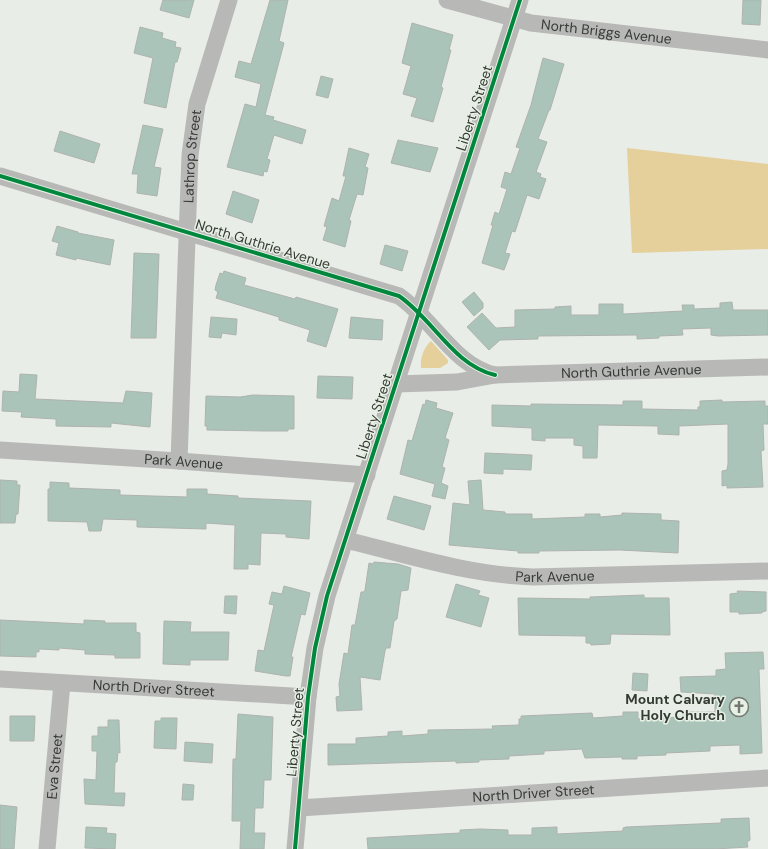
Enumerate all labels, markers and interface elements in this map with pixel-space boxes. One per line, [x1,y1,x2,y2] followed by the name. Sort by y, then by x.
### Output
[540,15,673,48] street label: North Briggs Avenue
[452,63,496,153] street label: Liberty Street
[179,108,205,203] street label: Lathrop Street
[193,215,333,273] street label: North Guthrie Avenue
[561,360,702,382] street label: North Guthrie Avenue
[352,371,396,461] street label: Liberty Street
[144,450,224,473] street label: Park Avenue
[515,566,595,586] street label: Park Avenue
[92,675,215,701] street label: North Driver Street
[282,687,308,777] street label: Liberty Street
[625,690,726,724] place label: Mount Calvary Holy Church
[728,696,750,718] church icon: Mount Calvary Holy Church
[43,733,66,800] street label: Eva Street
[472,780,595,806] street label: North Driver Street

